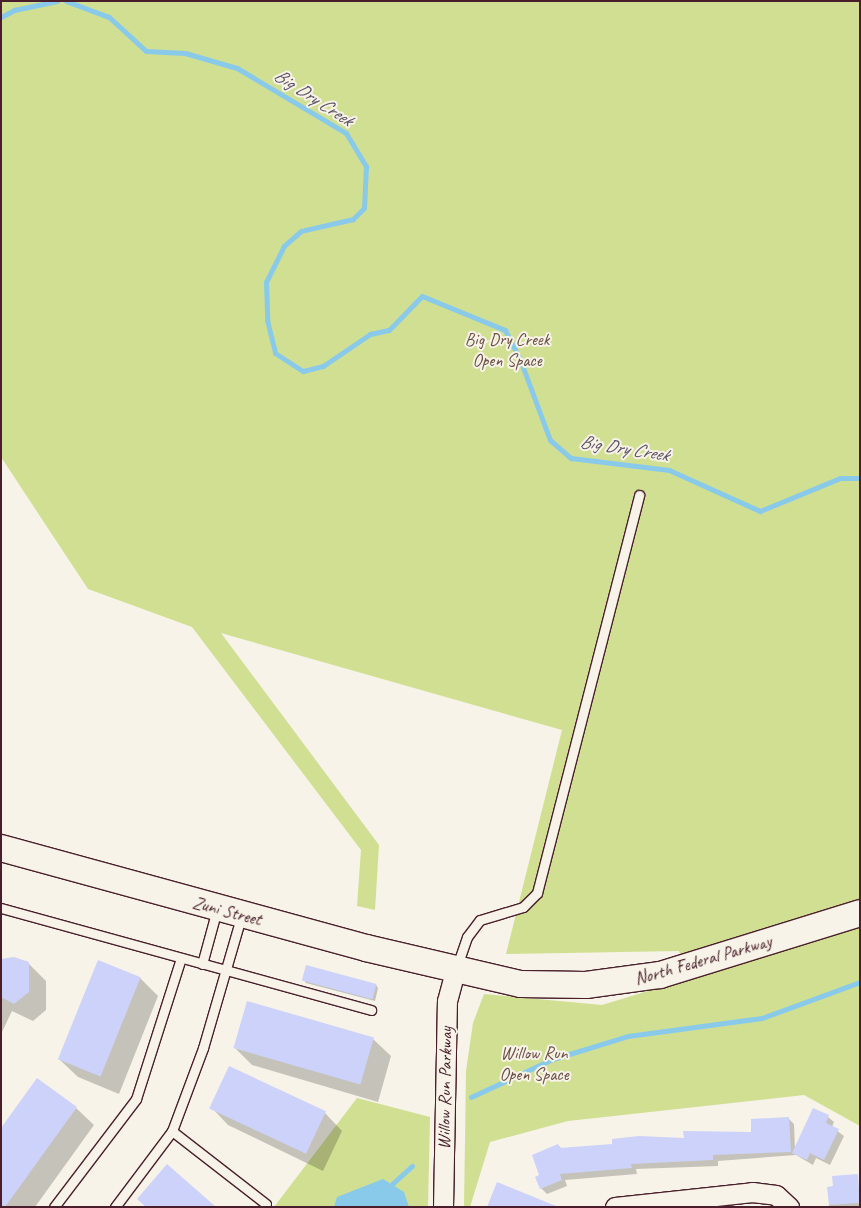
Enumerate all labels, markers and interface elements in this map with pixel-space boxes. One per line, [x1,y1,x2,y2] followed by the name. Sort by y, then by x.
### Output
[269,64,357,132] water label: Big Dry Creek
[465,329,549,372] park label: Big Dry Creek Open Space
[578,431,670,467] water label: Big Dry Creek
[190,891,264,931] street label: Zuni Street
[632,930,774,990] street label: North Federal Parkway
[433,1027,457,1149] street label: Willow Run Parkway
[499,1043,569,1086] park label: Willow Run Open Space

